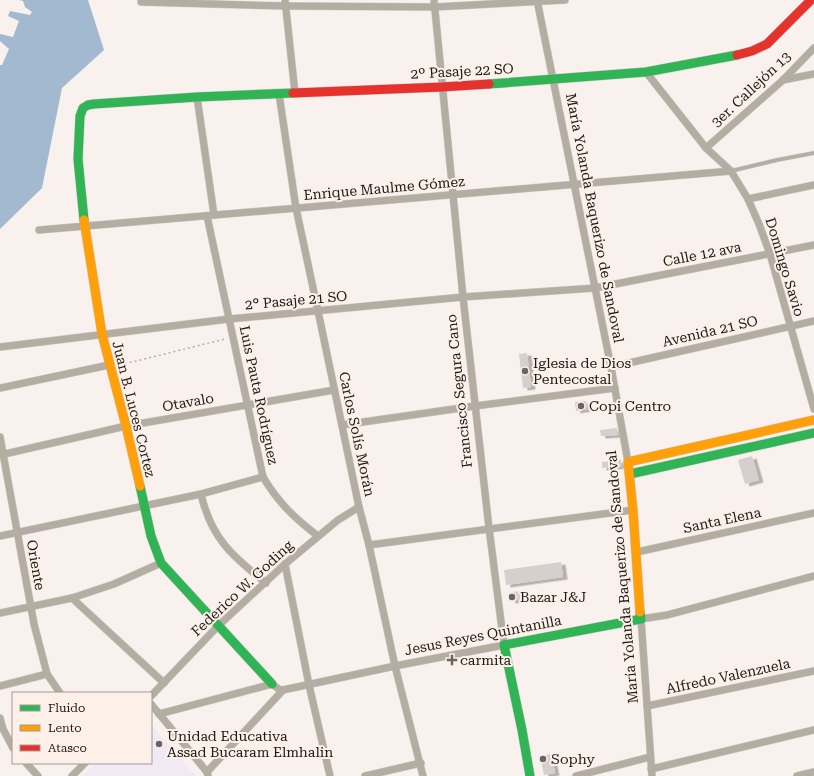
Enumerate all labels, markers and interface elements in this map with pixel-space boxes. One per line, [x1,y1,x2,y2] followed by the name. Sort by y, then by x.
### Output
[708,48,794,130] street label: 3er. Callejón 13
[410,60,514,82] street label: 2º Pasaje 22 SO
[563,92,627,345] street label: María Yolanda Baquerizo de Sandoval
[303,173,466,203] street label: Enrique Maulme Gómez
[762,216,808,318] street label: Domingo Savio
[662,238,743,269] street label: Calle 12 ava
[244,288,348,312] street label: 2° Pasaje 21 SO
[661,312,759,350] street label: Avenida 21 SO
[443,313,475,469] street label: Francisco Segura Cano
[236,324,282,466] street label: Luis Pauta Rodríguez
[109,339,159,479] street label: Juan B. Luces Cortez
[533,355,632,387] place label: Iglesia de Dios Pentecostal
[520,366,530,376] marker: Iglesia de Dios Pentecostal
[336,370,378,498] street label: Carlos Solís Morán
[161,390,215,414] street label: Otavalo
[589,398,671,414] place label: Copi Centro
[576,401,586,411] marker: Copi Centro
[603,449,641,704] street label: María Yolanda Baquerizo de Sandoval
[682,504,763,536] street label: Santa Elena
[188,537,296,639] street label: Federico W. Goding
[24,539,48,592] street label: Oriente
[520,589,586,605] place label: Bazar J&J
[507,592,517,602] marker: Bazar J&J
[403,612,563,658] street label: Jesus Reyes Quintanilla
[460,652,512,668] place label: carmita
[447,655,457,665] marker: carmita
[664,655,792,697] street label: Alfredo Valenzuela
[12,692,152,764] legend
[48,701,85,715] text: Fluido
[48,721,82,735] text: Lento
[167,728,333,760] place label: Unidad Educativa Assad Bucaram Elmhalin
[154,739,164,749] marker: Unidad Educativa Assad Bucaram Elmhalin
[48,741,87,755] text: Atasco
[551,751,596,767] place label: Sophy
[538,754,548,764] marker: Sophy

